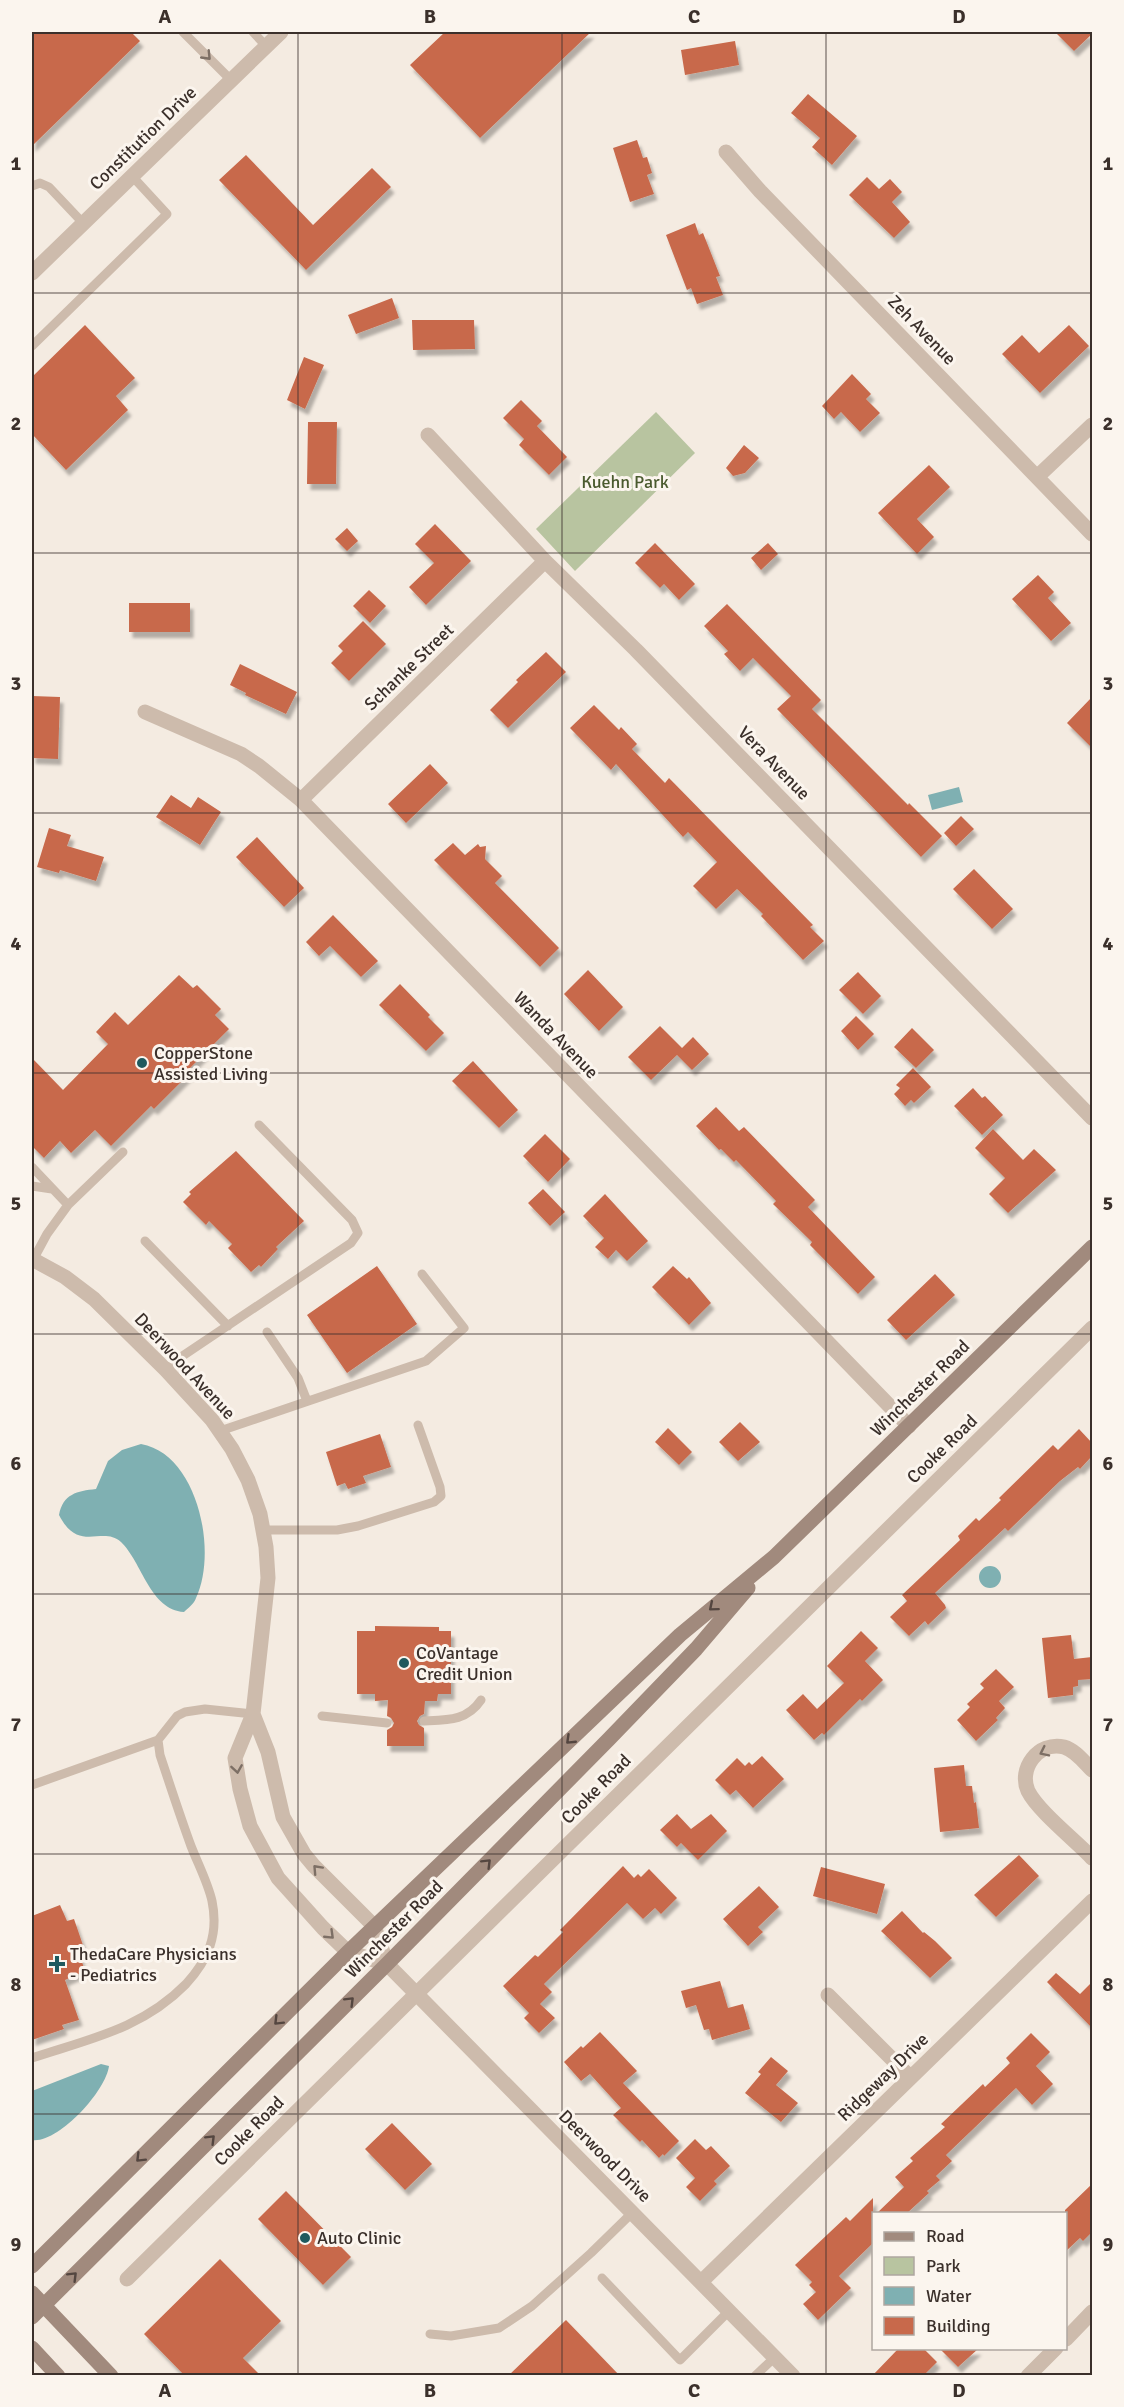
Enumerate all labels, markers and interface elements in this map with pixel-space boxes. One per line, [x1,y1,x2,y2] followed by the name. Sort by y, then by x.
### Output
[159,4,172,29] text: A
[424,4,436,29] text: B
[688,4,700,29] text: C
[952,4,966,29] text: D
[199,48,210,59] one-way arrow
[85,81,201,195] street label: Constitution Drive
[11,151,22,176] text: 1
[1103,151,1114,176] text: 1
[883,290,961,370] street label: Zeh Avenue
[11,411,21,436] text: 2
[1103,411,1113,436] text: 2
[581,471,669,493] park label: Kuehn Park
[360,619,458,715] street label: Schanke Street
[11,671,21,696] text: 3
[1103,671,1113,696] text: 3
[733,721,815,805] street label: Vera Avenue
[11,931,22,956] text: 4
[1103,931,1114,956] text: 4
[509,987,603,1083] street label: Wanda Avenue
[154,1042,268,1085] place label: CopperStone Assisted Living
[135,1056,149,1070] marker: CopperStone Assisted Living
[11,1191,21,1216] text: 5
[1103,1191,1113,1216] text: 5
[130,1308,240,1424] street label: Deerwood Avenue
[866,1335,974,1441] street label: Winchester Road
[902,1410,982,1488] street label: Cooke Road
[11,1451,22,1476] text: 6
[1103,1451,1114,1476] text: 6
[709,1600,720,1611] one-way arrow
[416,1642,513,1685] place label: CoVantage Credit Union
[397,1656,411,1670] marker: CoVantage Credit Union
[11,1712,22,1737] text: 7
[1103,1712,1114,1737] text: 7
[566,1733,576,1744] one-way arrow
[1039,1744,1050,1756] one-way arrow
[557,1750,635,1828] street label: Cooke Road
[231,1764,243,1773] one-way arrow
[480,1859,491,1869] one-way arrow
[313,1865,324,1875] one-way arrow
[340,1875,448,1983] street label: Winchester Road
[324,1928,334,1939] one-way arrow
[70,1943,237,1986] place label: ThedaCare Physicians - Pediatrics
[48,1955,66,1973] marker: ThedaCare Physicians - Pediatrics
[11,1972,22,1997] text: 8
[1103,1972,1114,1997] text: 8
[342,1998,353,2009] one-way arrow
[274,2014,285,2024] one-way arrow
[833,2028,933,2126] street label: Ridgeway Drive
[210,2092,288,2170] street label: Cooke Road
[554,2105,656,2207] street label: Deerwood Drive
[204,2135,215,2146] one-way arrow
[136,2151,147,2162] one-way arrow
[872,2212,1067,2350] legend
[926,2225,965,2247] text: Road
[317,2227,401,2249] place label: Auto Clinic
[298,2231,312,2245] marker: Auto Clinic
[11,2232,22,2257] text: 9
[1103,2232,1114,2257] text: 9
[926,2255,961,2277] text: Park
[66,2273,77,2284] one-way arrow
[926,2285,972,2307] text: Water
[926,2315,990,2337] text: Building
[159,2378,172,2403] text: A
[424,2378,436,2403] text: B
[688,2378,700,2403] text: C
[952,2378,966,2403] text: D

